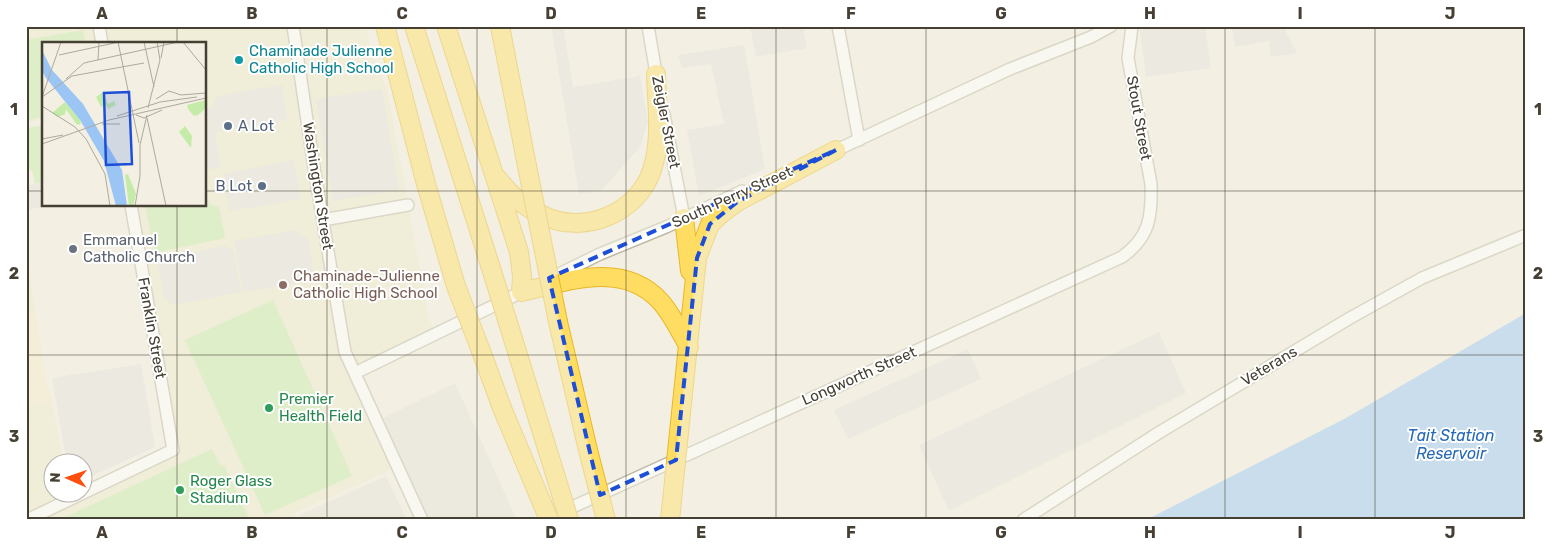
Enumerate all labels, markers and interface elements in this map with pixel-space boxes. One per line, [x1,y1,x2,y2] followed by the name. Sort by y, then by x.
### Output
[96,4,108,23] text: A
[246,4,258,23] text: B
[396,4,408,23] text: C
[545,4,557,23] text: D
[696,4,706,23] text: E
[846,4,856,23] text: F
[995,4,1007,23] text: G
[1144,4,1156,23] text: H
[1297,4,1303,23] text: I
[1445,4,1455,23] text: J
[42,42,206,206] inset map
[249,42,394,77] place label: Chaminade Julienne Catholic High School
[233,54,245,66] marker: Chaminade Julienne Catholic High School
[648,74,684,170] street label: Zeigler Street
[1123,74,1155,162] street label: Stout Street
[10,100,18,119] text: 1
[1534,100,1542,119] text: 1
[238,117,274,135] place label: A Lot
[222,120,234,132] marker: A Lot
[299,121,337,251] street label: Washington Street
[669,162,795,232] street label: South Perry Street
[216,177,252,195] place label: B Lot
[256,180,268,192] marker: B Lot
[83,231,195,266] place label: Emmanuel Catholic Church
[67,243,79,255] marker: Emmanuel Catholic Church
[9,264,19,283] text: 2
[1533,264,1543,283] text: 2
[293,267,440,302] place label: Chaminade-Julienne Catholic High School
[134,276,170,380] street label: Franklin Street
[277,279,289,291] marker: Chaminade-Julienne Catholic High School
[1238,342,1301,390] street label: Veterans
[799,343,919,409] street label: Longworth Street
[279,390,362,425] place label: Premier Health Field
[263,402,275,414] marker: Premier Health Field
[1408,426,1494,463] water label: Tait Station Reservoir
[9,427,19,446] text: 3
[1533,427,1543,446] text: 3
[42,454,92,504] north arrow
[47,472,64,483] text: N
[190,472,273,507] place label: Roger Glass Stadium
[174,484,186,496] marker: Roger Glass Stadium
[96,523,108,542] text: A
[246,523,258,542] text: B
[396,523,408,542] text: C
[545,523,557,542] text: D
[696,523,706,542] text: E
[846,523,856,542] text: F
[995,523,1007,542] text: G
[1144,523,1156,542] text: H
[1297,523,1303,542] text: I
[1445,523,1455,542] text: J

